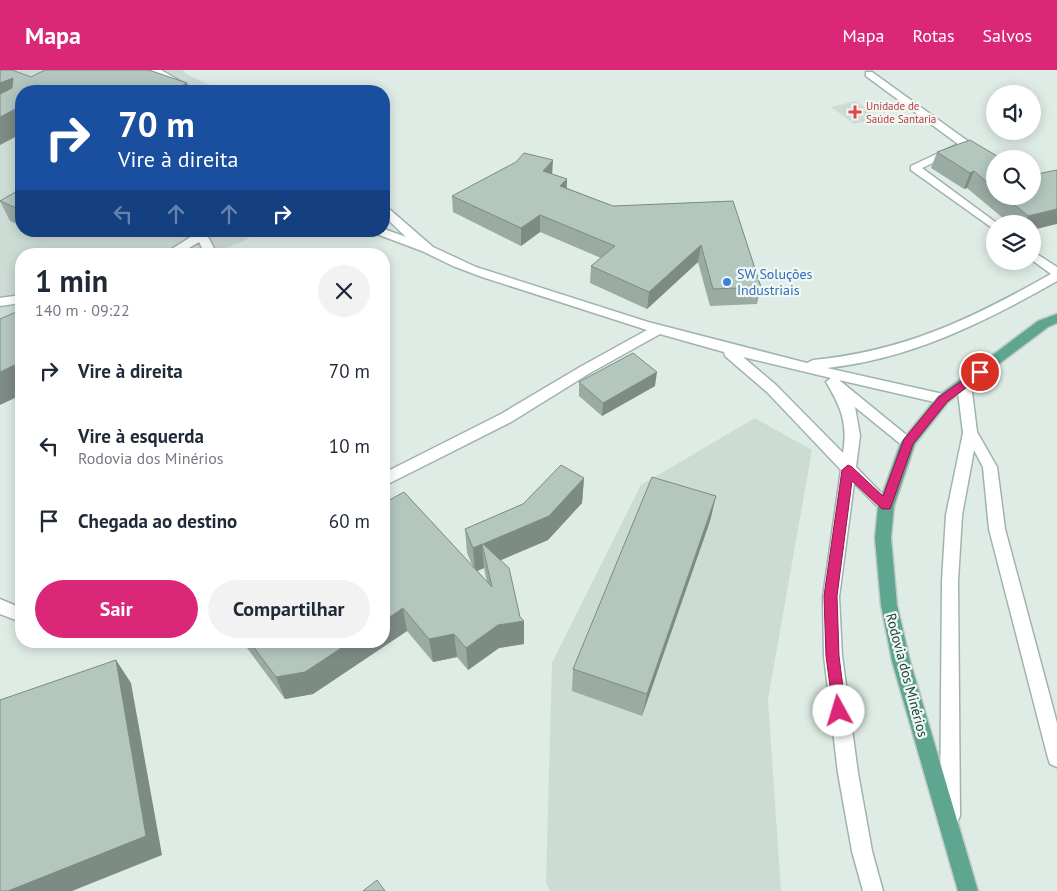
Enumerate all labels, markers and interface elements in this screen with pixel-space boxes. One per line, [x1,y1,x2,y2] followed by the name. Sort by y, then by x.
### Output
[25,20,81,51] text: Mapa
[843,24,884,47] text: Mapa
[912,24,955,47] text: Rotas
[983,24,1032,47] text: Salvos
[986,85,1041,270] map controls
[986,85,1041,140] button: sound
[866,99,936,126] place label: Unidade de Saúde Santaria
[118,101,195,147] text: 70 m
[35,105,100,170] icon: right
[848,105,862,119] marker: Unidade de Saúde Santaria
[118,145,238,173] text: Vire à direita
[986,150,1041,205] button: search
[109,200,137,228] icon: left
[162,200,190,228] icon: ahead
[215,200,243,228] icon: ahead
[268,200,296,228] icon: right
[986,215,1041,270] button: layers
[35,261,108,300] text: 1 min
[318,265,370,317] button: close
[737,265,813,299] place label: SW Soluções Industriais
[721,276,733,288] marker: SW Soluções Industriais
[35,300,130,320] text: 140 m · 09:22
[959,351,1001,393] pin
[35,357,63,385] icon: right
[966,358,994,386] icon: arrive
[78,359,183,383] text: Vire à direita
[329,359,370,383] text: 70 m
[78,424,204,448] text: Vire à esquerda
[35,432,63,460] icon: left
[329,434,370,458] text: 10 m
[78,448,224,468] text: Rodovia dos Minérios
[35,507,63,535] icon: arrive
[78,509,237,533] text: Chegada ao destino
[329,509,370,533] text: 60 m
[35,580,198,638] button: Sair
[208,580,370,638] button: Compartilhar
[882,611,932,739] street label: Rodovia dos Minérios
[812,684,864,736] position arrow

